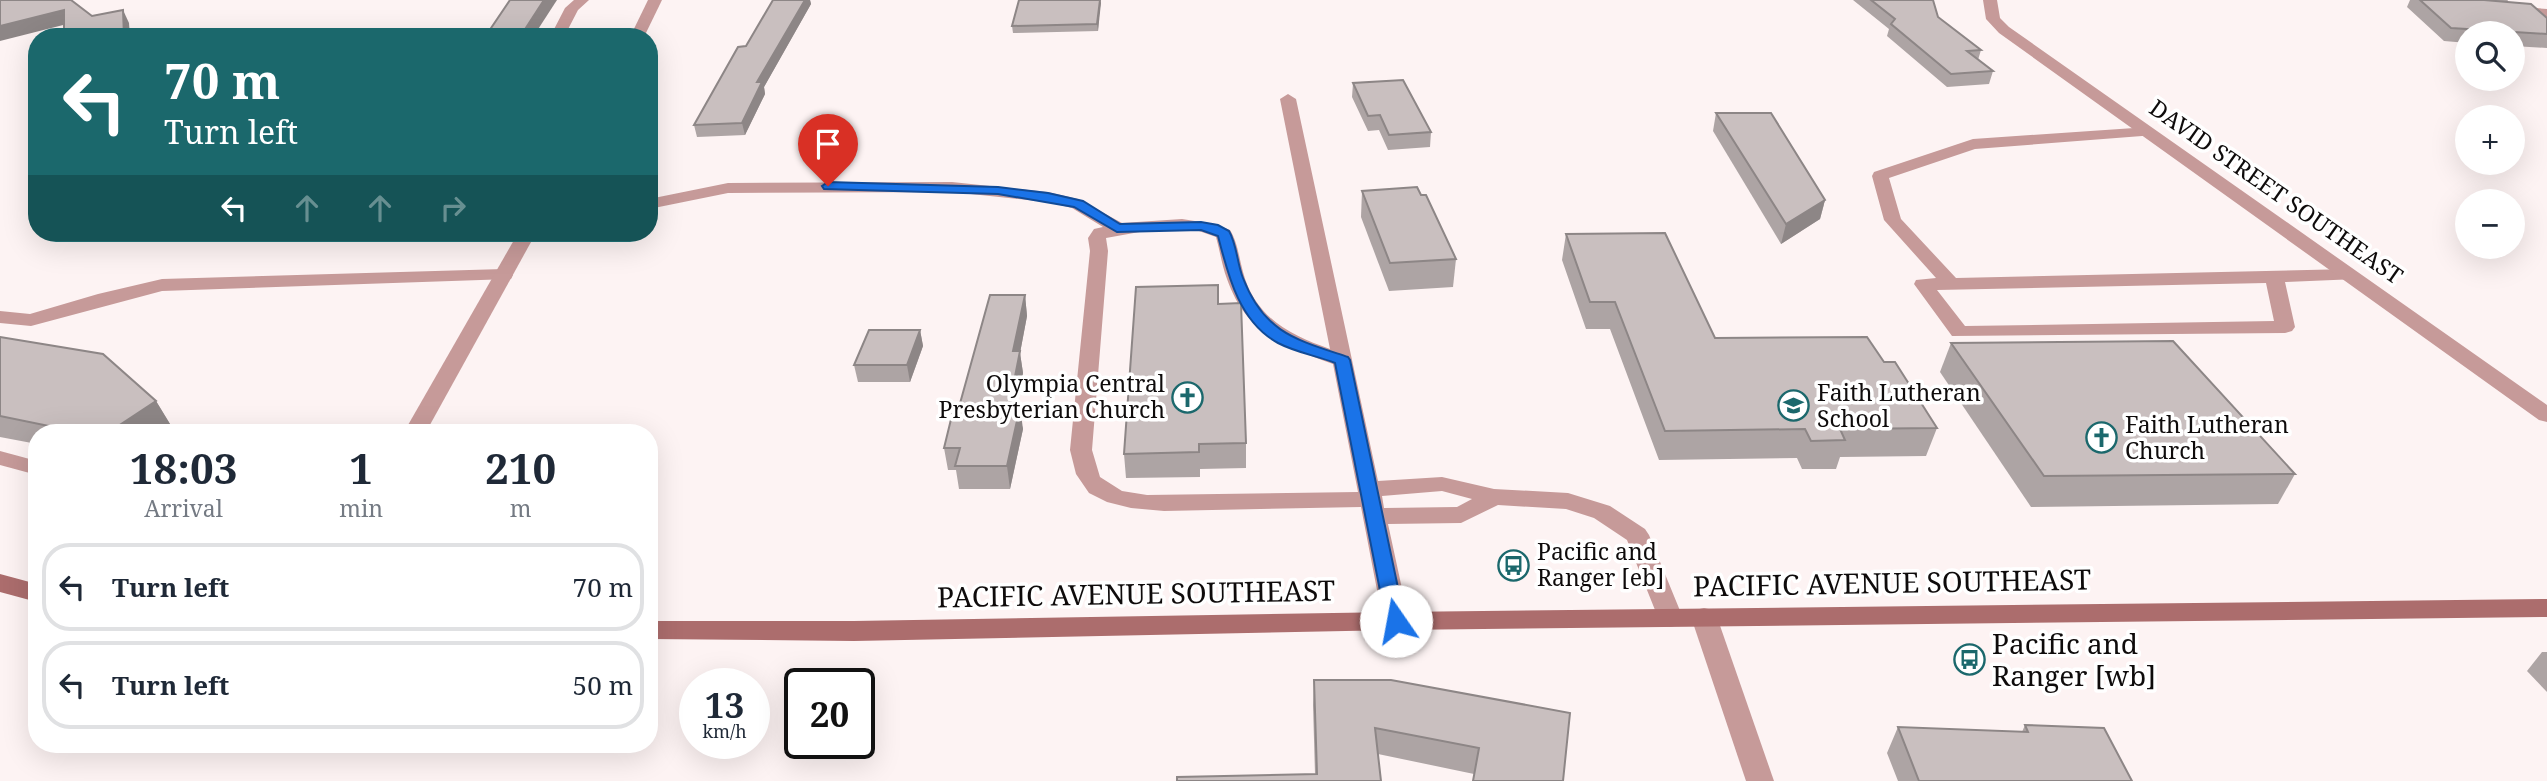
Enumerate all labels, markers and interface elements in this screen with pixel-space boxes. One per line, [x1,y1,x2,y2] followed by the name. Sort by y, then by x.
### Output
[2455,21,2525,259] map controls
[2455,21,2525,91] button: search
[164,47,280,113] text: 70 m
[49,56,140,147] icon: left
[2144,91,2410,291] street label: DAVID STREET SOUTHEAST
[2455,105,2525,175] button: +
[164,110,298,153] text: Turn left
[798,114,858,186] pin
[809,125,847,163] icon: arrive
[215,189,253,227] icon: left
[288,189,326,227] icon: ahead
[361,189,399,227] icon: ahead
[434,189,472,227] icon: right
[2455,189,2525,259] button: −
[938,367,1165,425] place label: Olympia Central Presbyterian Church
[1817,376,1981,434] place label: Faith Lutheran School
[1171,380,1205,414] church icon: Olympia Central Presbyterian Church
[1777,389,1811,423] school or university icon: Faith Lutheran School
[2125,408,2289,466] place label: Faith Lutheran Church
[2085,421,2119,455] church icon: Faith Lutheran Church
[130,439,237,496] text: 18:03
[349,439,373,496] text: 1
[485,439,556,496] text: 210
[144,492,223,524] text: Arrival
[339,492,383,524] text: min
[510,492,531,524] text: m
[1537,535,1664,593] place label: Pacific and Ranger [eb]
[1497,548,1531,582] bus stop icon: Pacific and Ranger [eb]
[1693,560,2091,604] street label: PACIFIC AVENUE SOUTHEAST
[53,568,91,606] icon: left
[112,569,229,605] text: Turn left
[573,569,633,605] text: 70 m
[937,571,1335,615] street label: PACIFIC AVENUE SOUTHEAST
[1359,584,1433,658] position arrow
[1992,624,2156,694] place label: Pacific and Ranger [wb]
[1952,643,1986,677] bus stop icon: Pacific and Ranger [wb]
[53,666,91,704] icon: left
[112,667,229,703] text: Turn left
[573,667,633,703] text: 50 m
[784,668,875,759] speed limit sign: 20
[705,681,744,728] text: 13
[702,719,747,743] text: km/h

